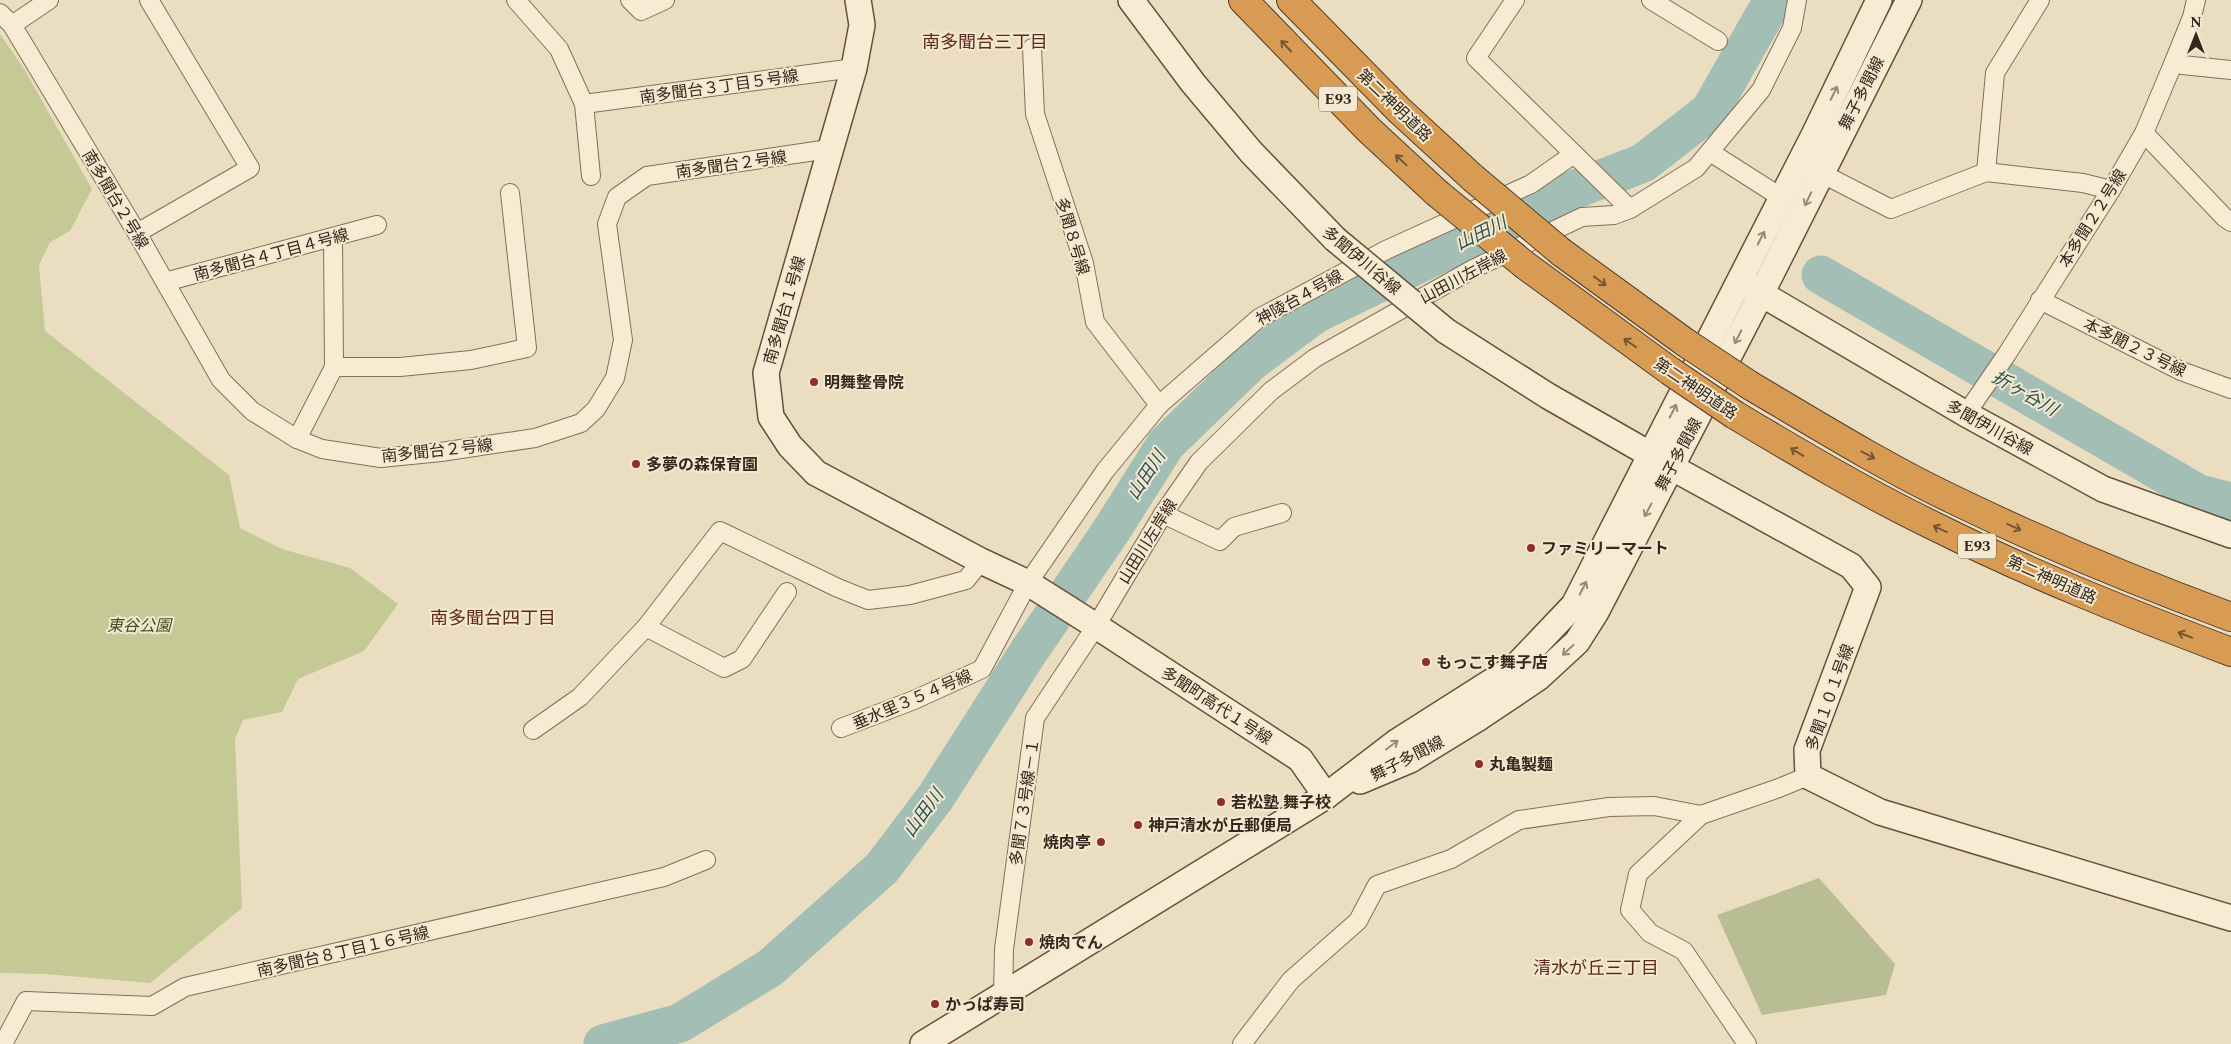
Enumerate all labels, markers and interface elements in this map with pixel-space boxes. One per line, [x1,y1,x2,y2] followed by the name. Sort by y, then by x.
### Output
[2171,10,2221,60] north arrow
[2190,12,2202,33] text: N
[922,29,1048,56] district label: 南多聞台三丁目
[1280,39,1292,52] one-way arrow
[1833,52,1891,135] street label: 舞子多聞線
[638,64,800,110] street label: 南多聞台３丁目５号線
[1351,64,1437,148] street label: 第二神明道路
[1830,85,1840,100] one-way arrow
[1319,86,1357,112] road number: E93
[76,145,154,254] street label: 南多聞台２号線
[674,145,788,185] street label: 南多聞台２号線
[1395,154,1408,166] one-way arrow
[2053,165,2133,272] street label: 本多聞２２号線
[1802,192,1812,207] one-way arrow
[1049,195,1095,278] street label: 多聞８号線
[1451,209,1513,257] water label: 山田川
[1317,221,1406,301] street label: 多聞伊川谷線
[191,223,352,287] street label: 南多聞台４丁目４号線
[1756,230,1766,245] one-way arrow
[1415,244,1511,310] street label: 山田川左岸線
[758,253,812,367] street label: 南多聞台１号線
[1252,264,1347,332] street label: 神陵台４号線
[1593,276,1606,287] one-way arrow
[2079,313,2190,383] street label: 本多聞２３号線
[1733,330,1743,345] one-way arrow
[1623,338,1637,348] one-way arrow
[1649,352,1742,426] street label: 第二神明道路
[1987,364,2064,424] water label: 折ヶ谷川
[824,371,904,395] place label: 明舞整骨院
[808,376,820,388] marker: 明舞整骨院
[1942,394,2037,462] street label: 多聞伊川谷線
[1669,404,1678,419] one-way arrow
[1650,414,1708,495] street label: 舞子多聞線
[380,433,494,469] street label: 南多聞台２号線
[1120,444,1174,505] water label: 山田川
[1790,446,1804,456] one-way arrow
[1861,450,1876,460] one-way arrow
[646,453,758,477] place label: 多夢の森保育園
[630,458,642,470] marker: 多夢の森保育園
[1112,494,1183,589] street label: 山田川左岸線
[1643,502,1652,517] one-way arrow
[2006,523,2021,533] one-way arrow
[1933,524,1948,533] one-way arrow
[1958,534,1996,558] road number: E93
[1541,537,1669,561] place label: ファミリーマート
[1525,542,1537,554] marker: ファミリーマート
[2003,549,2100,610] street label: 第二神明道路
[1579,581,1588,596] one-way arrow
[430,605,556,632] district label: 南多聞台四丁目
[107,614,173,638] park label: 東谷公園
[2178,630,2194,639] one-way arrow
[1800,641,1860,754] street label: 多聞１０１号線
[1561,644,1574,656] one-way arrow
[1436,651,1548,675] place label: もっこす舞子店
[1420,656,1432,668] marker: もっこす舞子店
[1156,661,1277,751] street label: 多聞町高代１号線
[849,664,976,736] street label: 垂水里３５４号線
[1366,730,1449,788] street label: 舞子多聞線
[1004,737,1046,867] street label: 多聞７３号線－１
[1385,740,1398,751] one-way arrow
[1489,753,1553,777] place label: 丸亀製麺
[1473,758,1485,770] marker: 丸亀製麺
[897,782,951,843] water label: 山田川
[1231,791,1331,815] place label: 若松塾 舞子校
[1215,796,1227,808] marker: 若松塾 舞子校
[1148,814,1292,838] place label: 神戸清水が丘郵便局
[1132,819,1144,831] marker: 神戸清水が丘郵便局
[1043,831,1091,855] place label: 焼肉亭
[1095,836,1107,848] marker: 焼肉亭
[255,920,432,983] street label: 南多聞台８丁目１６号線
[1039,931,1103,955] place label: 焼肉でん
[1023,936,1035,948] marker: 焼肉でん
[1533,955,1659,982] district label: 清水が丘三丁目
[945,993,1025,1017] place label: かっぱ寿司
[929,998,941,1010] marker: かっぱ寿司

